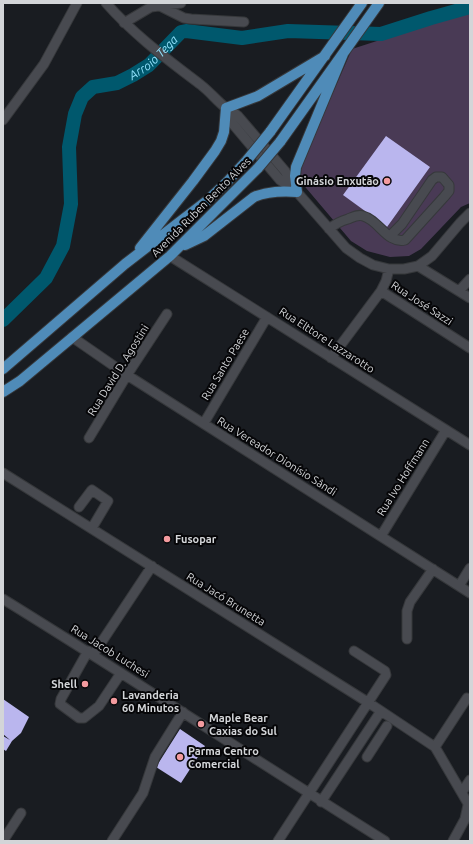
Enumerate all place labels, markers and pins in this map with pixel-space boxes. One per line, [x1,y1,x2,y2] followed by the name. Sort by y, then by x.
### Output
[296,175,379,187] place label: Ginásio Enxutão
[382,176,392,186] marker: Ginásio Enxutão
[175,533,217,545] place label: Fusopar
[162,534,172,544] marker: Fusopar
[51,678,78,690] place label: Shell
[80,679,90,689] marker: Shell
[122,689,179,714] place label: Lavanderia 60 Minutos
[109,696,119,706] marker: Lavanderia 60 Minutos
[209,712,277,737] place label: Maple Bear Caxias do Sul
[196,719,206,729] marker: Maple Bear Caxias do Sul
[188,745,259,770] place label: Parma Centro Comercial
[175,752,185,762] marker: Parma Centro Comercial

